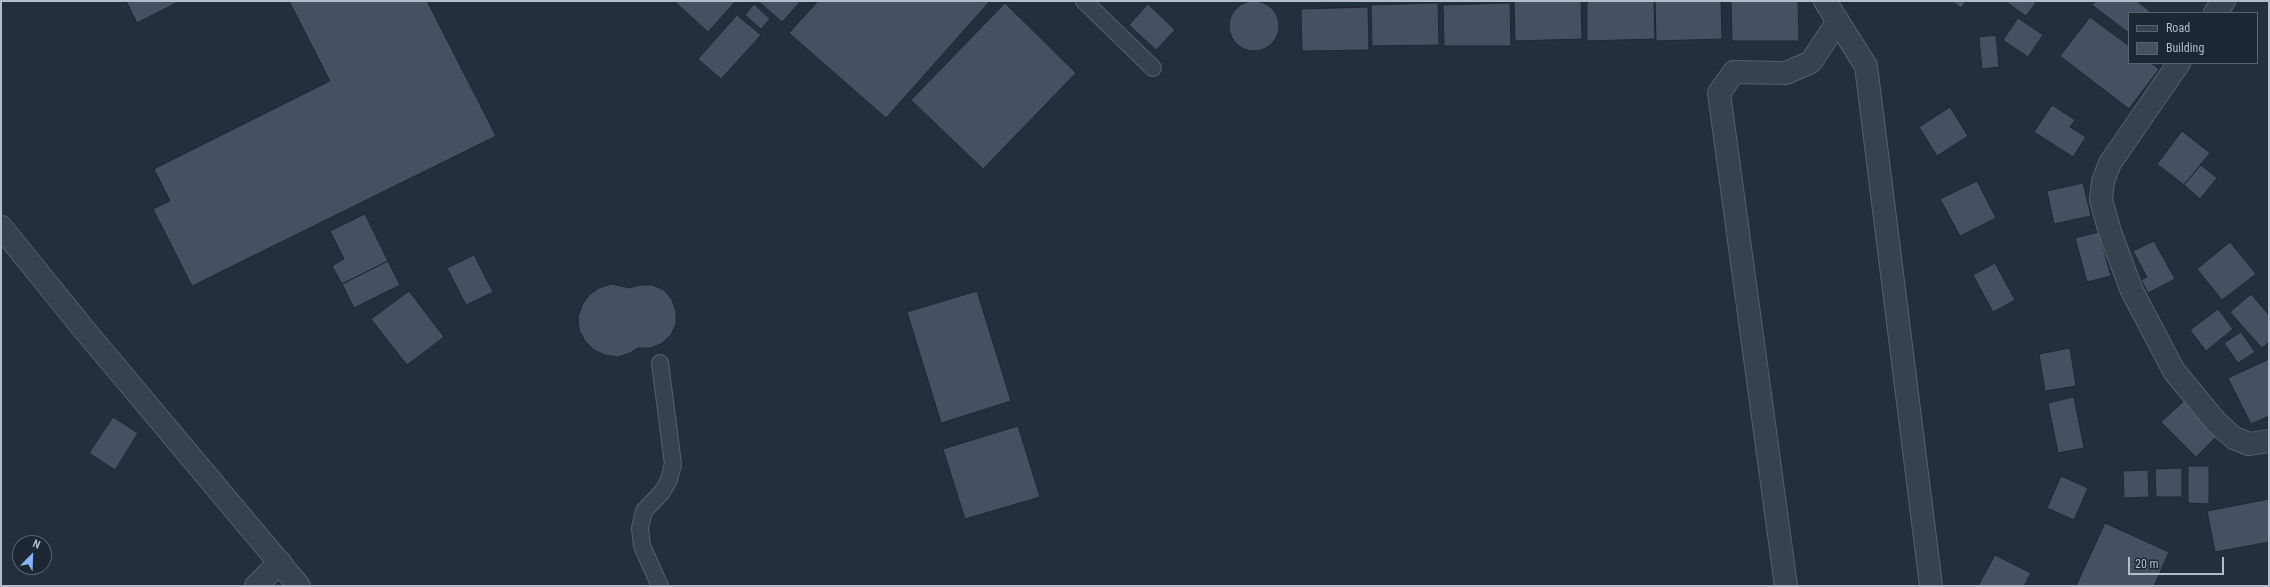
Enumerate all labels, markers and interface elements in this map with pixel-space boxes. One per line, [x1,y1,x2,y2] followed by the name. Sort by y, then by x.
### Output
[2128,12,2258,64] legend
[2166,21,2190,35] text: Road
[2166,41,2204,55] text: Building
[12,535,52,575] north arrow
[31,537,42,552] text: N
[2130,549,2226,575] scale bar
[2135,557,2159,571] text: 20 m

